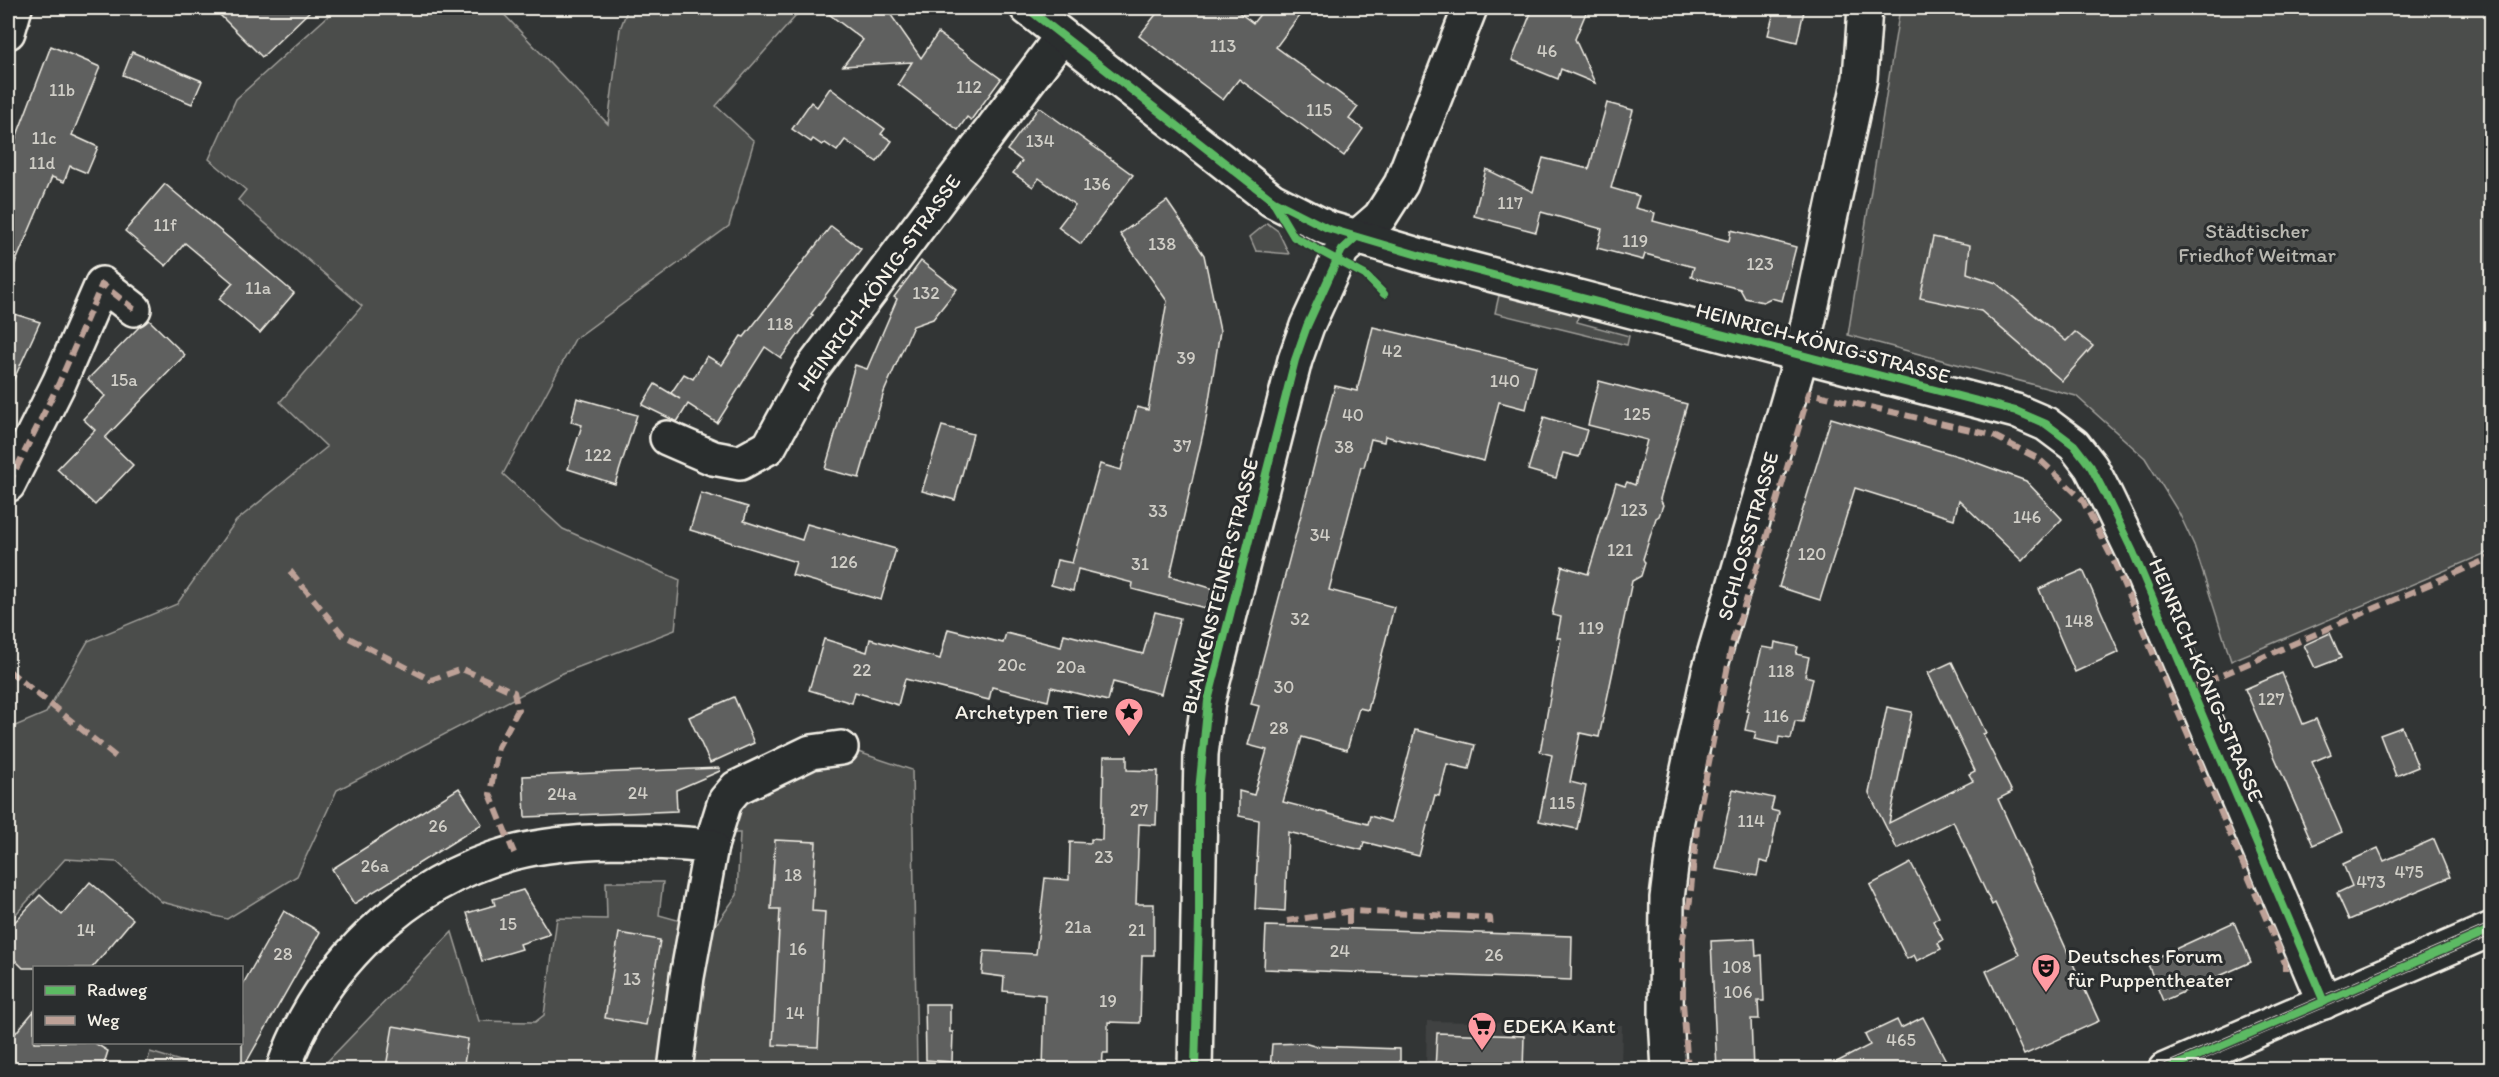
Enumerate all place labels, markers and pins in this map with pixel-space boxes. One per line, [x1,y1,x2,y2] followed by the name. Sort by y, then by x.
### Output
[1113,696,1145,738] place icon: Archetypen Tiere
[955,699,1108,724] place label: Archetypen Tiere
[2067,943,2233,992] place label: Deutsches Forum für Puppentheater
[2030,952,2062,994] theatre icon: Deutsches Forum für Puppentheater
[1466,1010,1498,1052] supermarket icon: EDEKA Kant
[1503,1013,1616,1038] place label: EDEKA Kant

